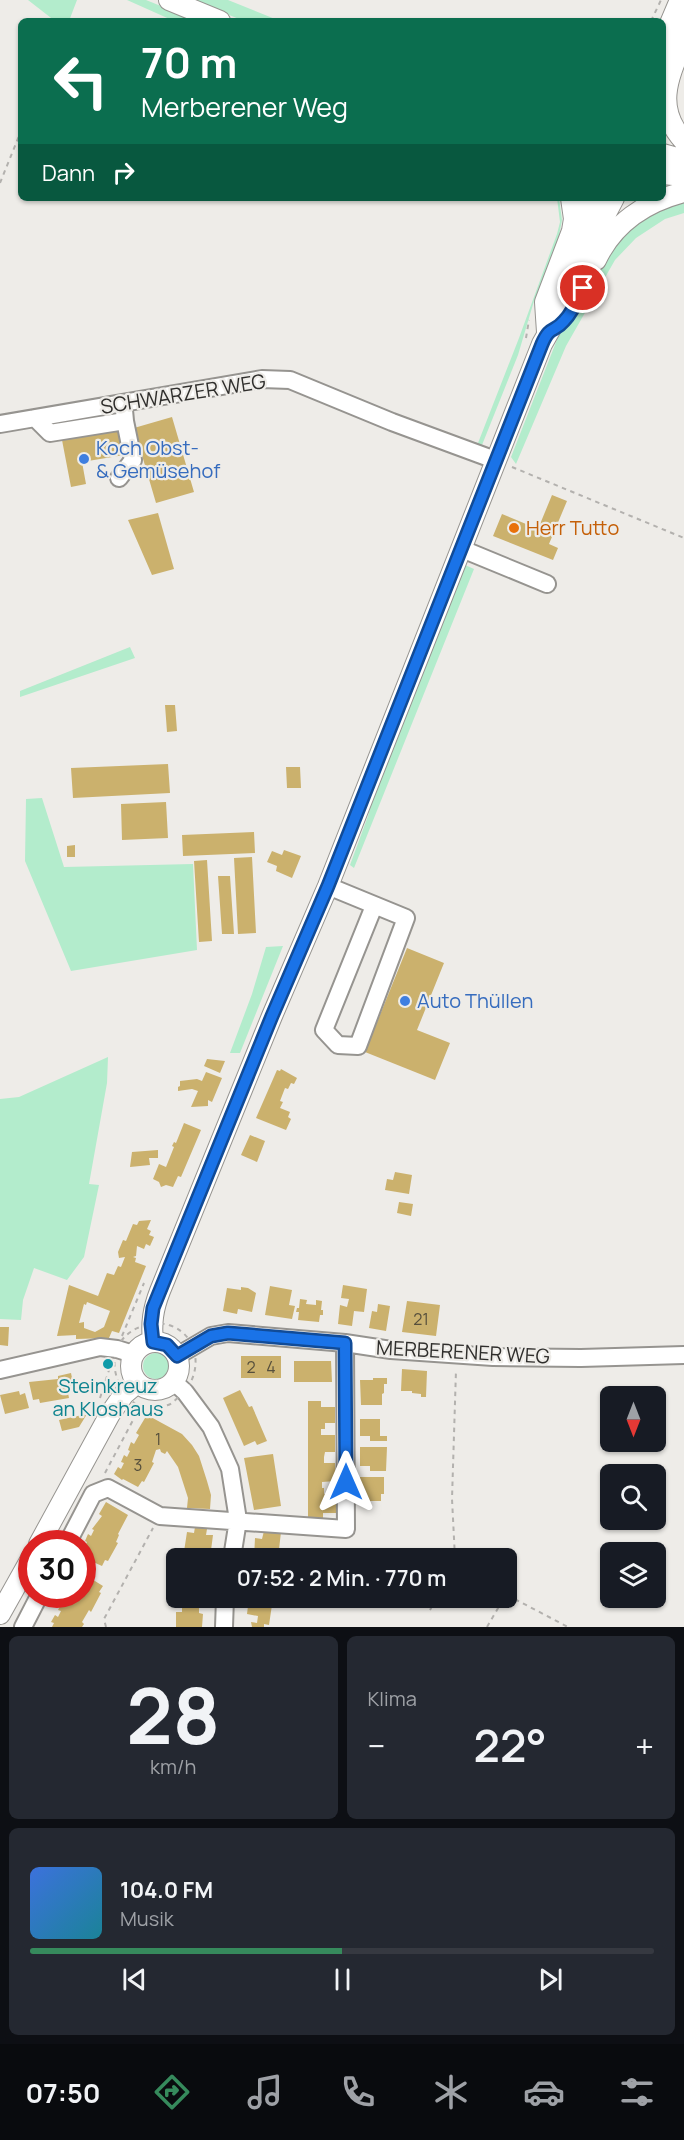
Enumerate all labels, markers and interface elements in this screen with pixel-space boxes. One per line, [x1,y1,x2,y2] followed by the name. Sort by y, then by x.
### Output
[141,33,237,91] text: 70 m
[42,42,120,120] icon: left
[141,88,348,125] text: Merberener Weg
[107,156,140,189] icon: right
[42,158,95,188] text: Dann
[557,262,608,313] pin
[566,271,599,304] icon: arrive
[98,367,267,420] street label: SCHWARZER WEG
[96,434,220,484] place label: Koch Obst- & Gemüsehof
[77,452,91,466] marker: Koch Obst- & Gemüsehof
[526,514,619,541] place label: Herr Tutto
[507,521,521,535] marker: Herr Tutto
[417,987,533,1014] place label: Auto Thüllen
[398,994,412,1008] marker: Auto Thüllen
[413,1308,429,1330] house number: 21
[376,1333,551,1370] street label: MERBERENER WEG
[246,1356,256,1378] house number: 2
[266,1356,276,1378] house number: 4
[101,1357,115,1371] marker: Steinkreuz an Kloshaus
[52,1372,164,1422] place label: Steinkreuz an Kloshaus
[600,1386,666,1452] north arrow
[600,1386,666,1608] map controls
[155,1428,161,1450] house number: 1
[314,1450,378,1514] position arrow
[134,1454,142,1476] house number: 3
[600,1464,666,1530] button: search
[18,1530,96,1608] speed limit sign: 30
[600,1542,666,1608] button: layers
[237,1563,446,1593] text: 07:52 · 2 Min. · 770 m
[126,1661,220,1767] text: 28
[368,1685,417,1712] text: Klima
[474,1714,547,1776] text: 22°
[368,1723,385,1768] text: −
[635,1723,654,1768] text: +
[150,1753,197,1780] text: km/h
[120,1875,213,1905] text: 104.0 FM
[120,1905,174,1932] text: Musik
[118,1963,151,1996] icon: previous
[326,1963,359,1996] icon: pause
[534,1963,567,1996] icon: next
[151,2071,193,2113] icon: directions
[244,2071,286,2113] icon: music
[337,2071,379,2113] icon: phone
[430,2071,472,2113] icon: climate
[523,2071,565,2113] icon: car
[616,2071,658,2113] icon: filters
[25,2074,101,2111] text: 07:50

